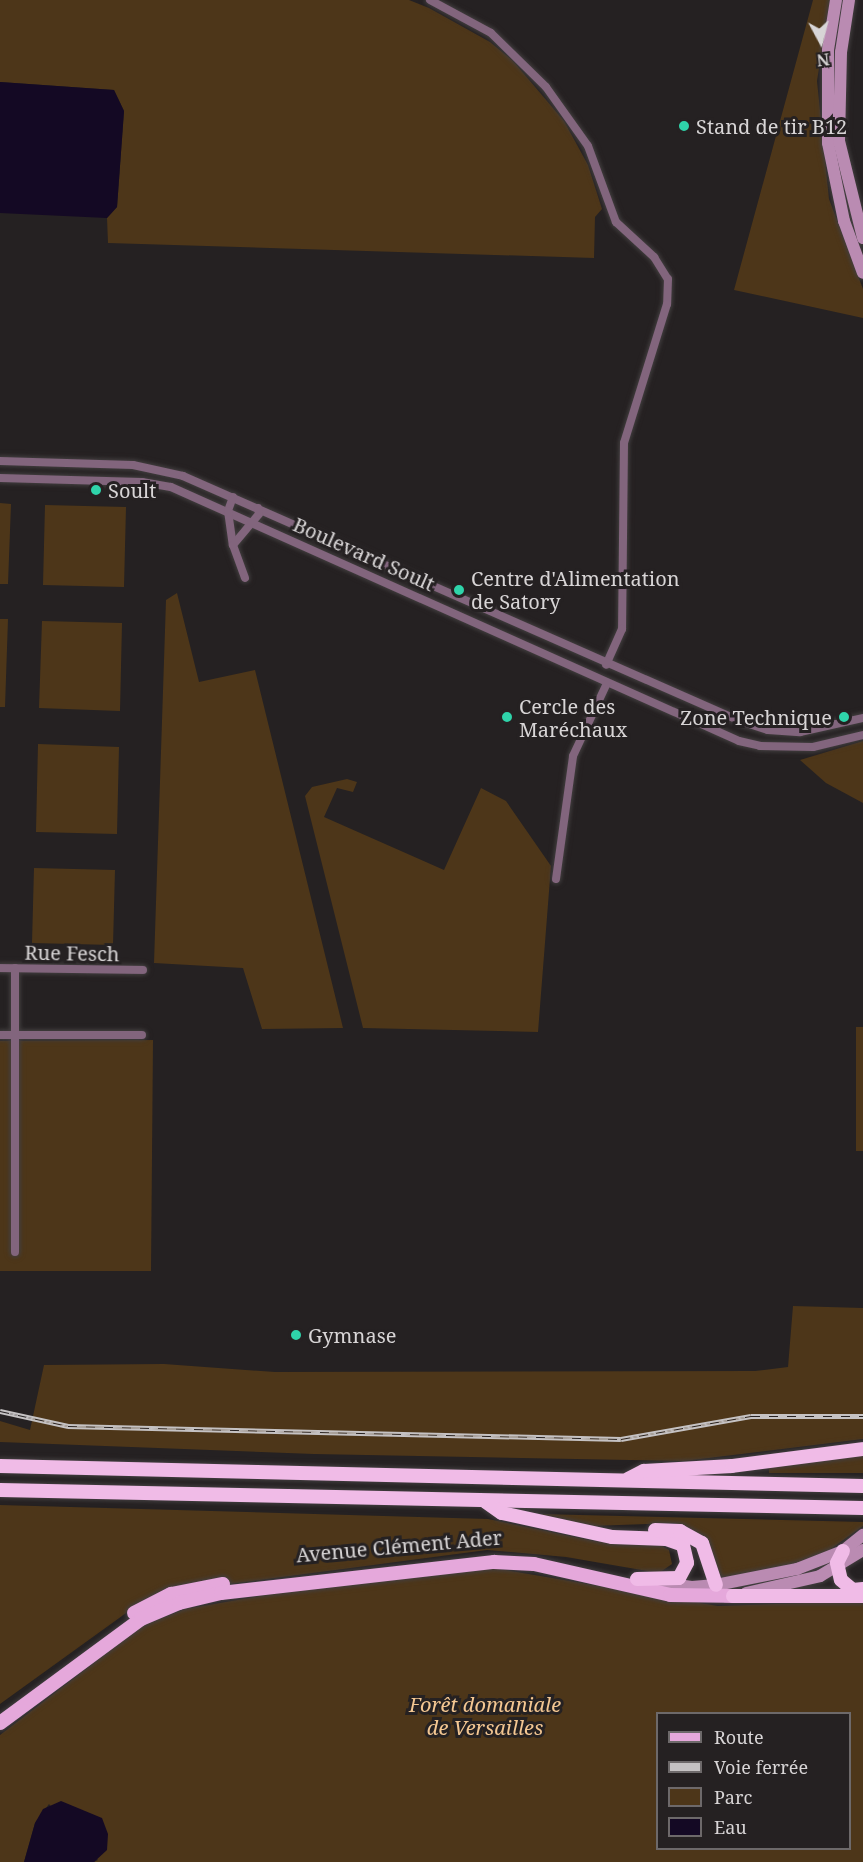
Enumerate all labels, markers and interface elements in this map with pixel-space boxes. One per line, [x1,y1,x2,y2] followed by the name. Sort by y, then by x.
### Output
[791,12,851,72] north arrow
[816,48,831,72] text: N
[696,114,847,138] place label: Stand de tir B12
[677,119,691,133] marker: Stand de tir B12
[108,478,156,502] place label: Soult
[89,483,103,497] marker: Soult
[290,512,438,596] street label: Boulevard Soult
[471,566,680,613] place label: Centre d'Alimentation de Satory
[452,583,466,597] marker: Centre d'Alimentation de Satory
[519,694,627,741] place label: Cercle des Maréchaux
[680,705,832,729] place label: Zone Technique
[500,710,514,724] marker: Cercle des Maréchaux
[837,710,851,724] marker: Zone Technique
[24,940,120,966] street label: Rue Fesch
[308,1323,396,1347] place label: Gymnase
[289,1328,303,1342] marker: Gymnase
[295,1525,503,1567] street label: Avenue Clément Ader
[409,1692,561,1739] park label: Forêt domaniale de Versailles
[656,1712,851,1850] legend
[714,1725,764,1749] text: Route
[714,1755,808,1779] text: Voie ferrée
[714,1785,752,1809] text: Parc
[714,1815,747,1839] text: Eau

